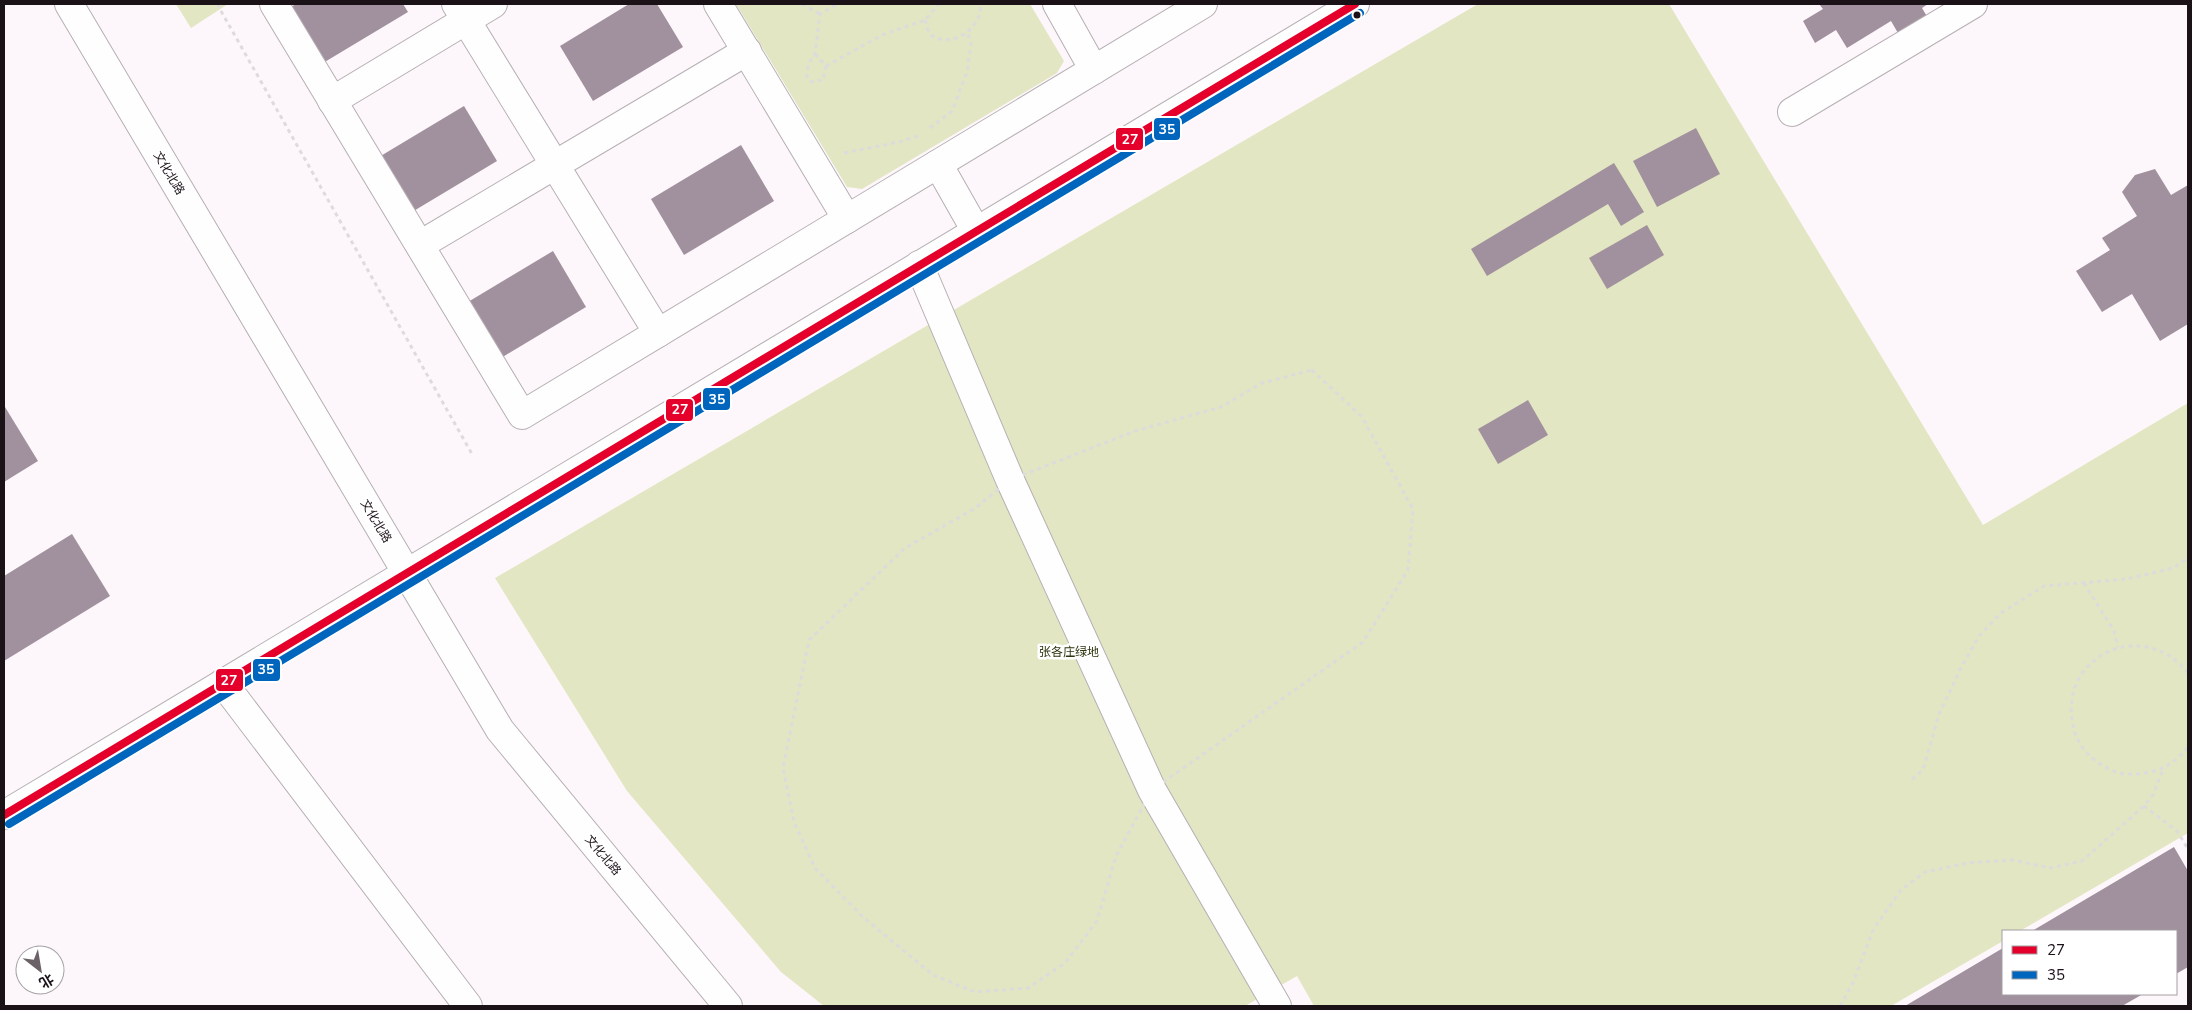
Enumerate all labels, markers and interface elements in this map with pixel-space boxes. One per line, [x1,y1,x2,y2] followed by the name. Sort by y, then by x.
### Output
[1352,10,1362,20] unlabelled marker
[1153,117,1181,141] line badge: 35
[1159,120,1175,139] text: 35
[1115,127,1144,151] line badge: 27
[1122,130,1138,149] text: 27
[150,148,188,198] street label: 文化北路
[702,387,731,411] line badge: 35
[709,390,725,409] text: 35
[665,398,694,422] line badge: 27
[672,400,688,419] text: 27
[357,496,395,546] street label: 文化北路
[1039,644,1099,660] park label: 张各庄绿地
[252,658,281,682] line badge: 35
[258,660,274,679] text: 35
[215,668,244,692] line badge: 27
[221,671,237,690] text: 27
[581,831,625,879] street label: 文化北路
[2002,930,2177,995] legend
[2047,940,2065,960] text: 27
[15,945,65,995] north arrow
[2047,965,2065,985] text: 35
[36,969,57,992] text: 北

